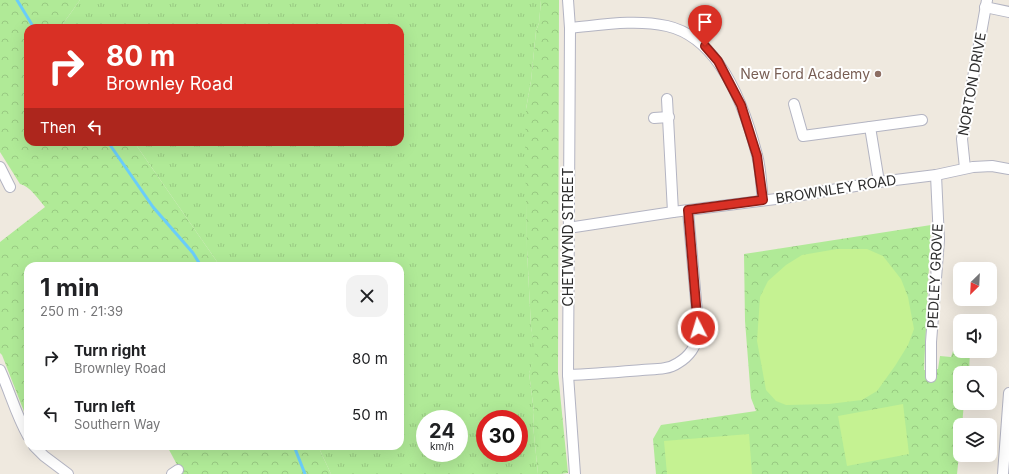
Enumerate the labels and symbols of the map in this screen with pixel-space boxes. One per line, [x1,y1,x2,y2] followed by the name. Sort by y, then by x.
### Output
[688,5,722,46] pin
[954,31,989,137] street label: NORTON DRIVE
[740,65,870,82] place label: New Ford Academy
[873,69,883,79] marker: New Ford Academy
[559,168,576,306] street label: CHETWYND STREET
[774,171,898,206] street label: BROWNLEY ROAD
[923,223,946,329] street label: PEDLEY GROVE
[953,262,997,306] north arrow
[677,307,719,349] position arrow
[476,410,528,462] speed limit sign: 30

